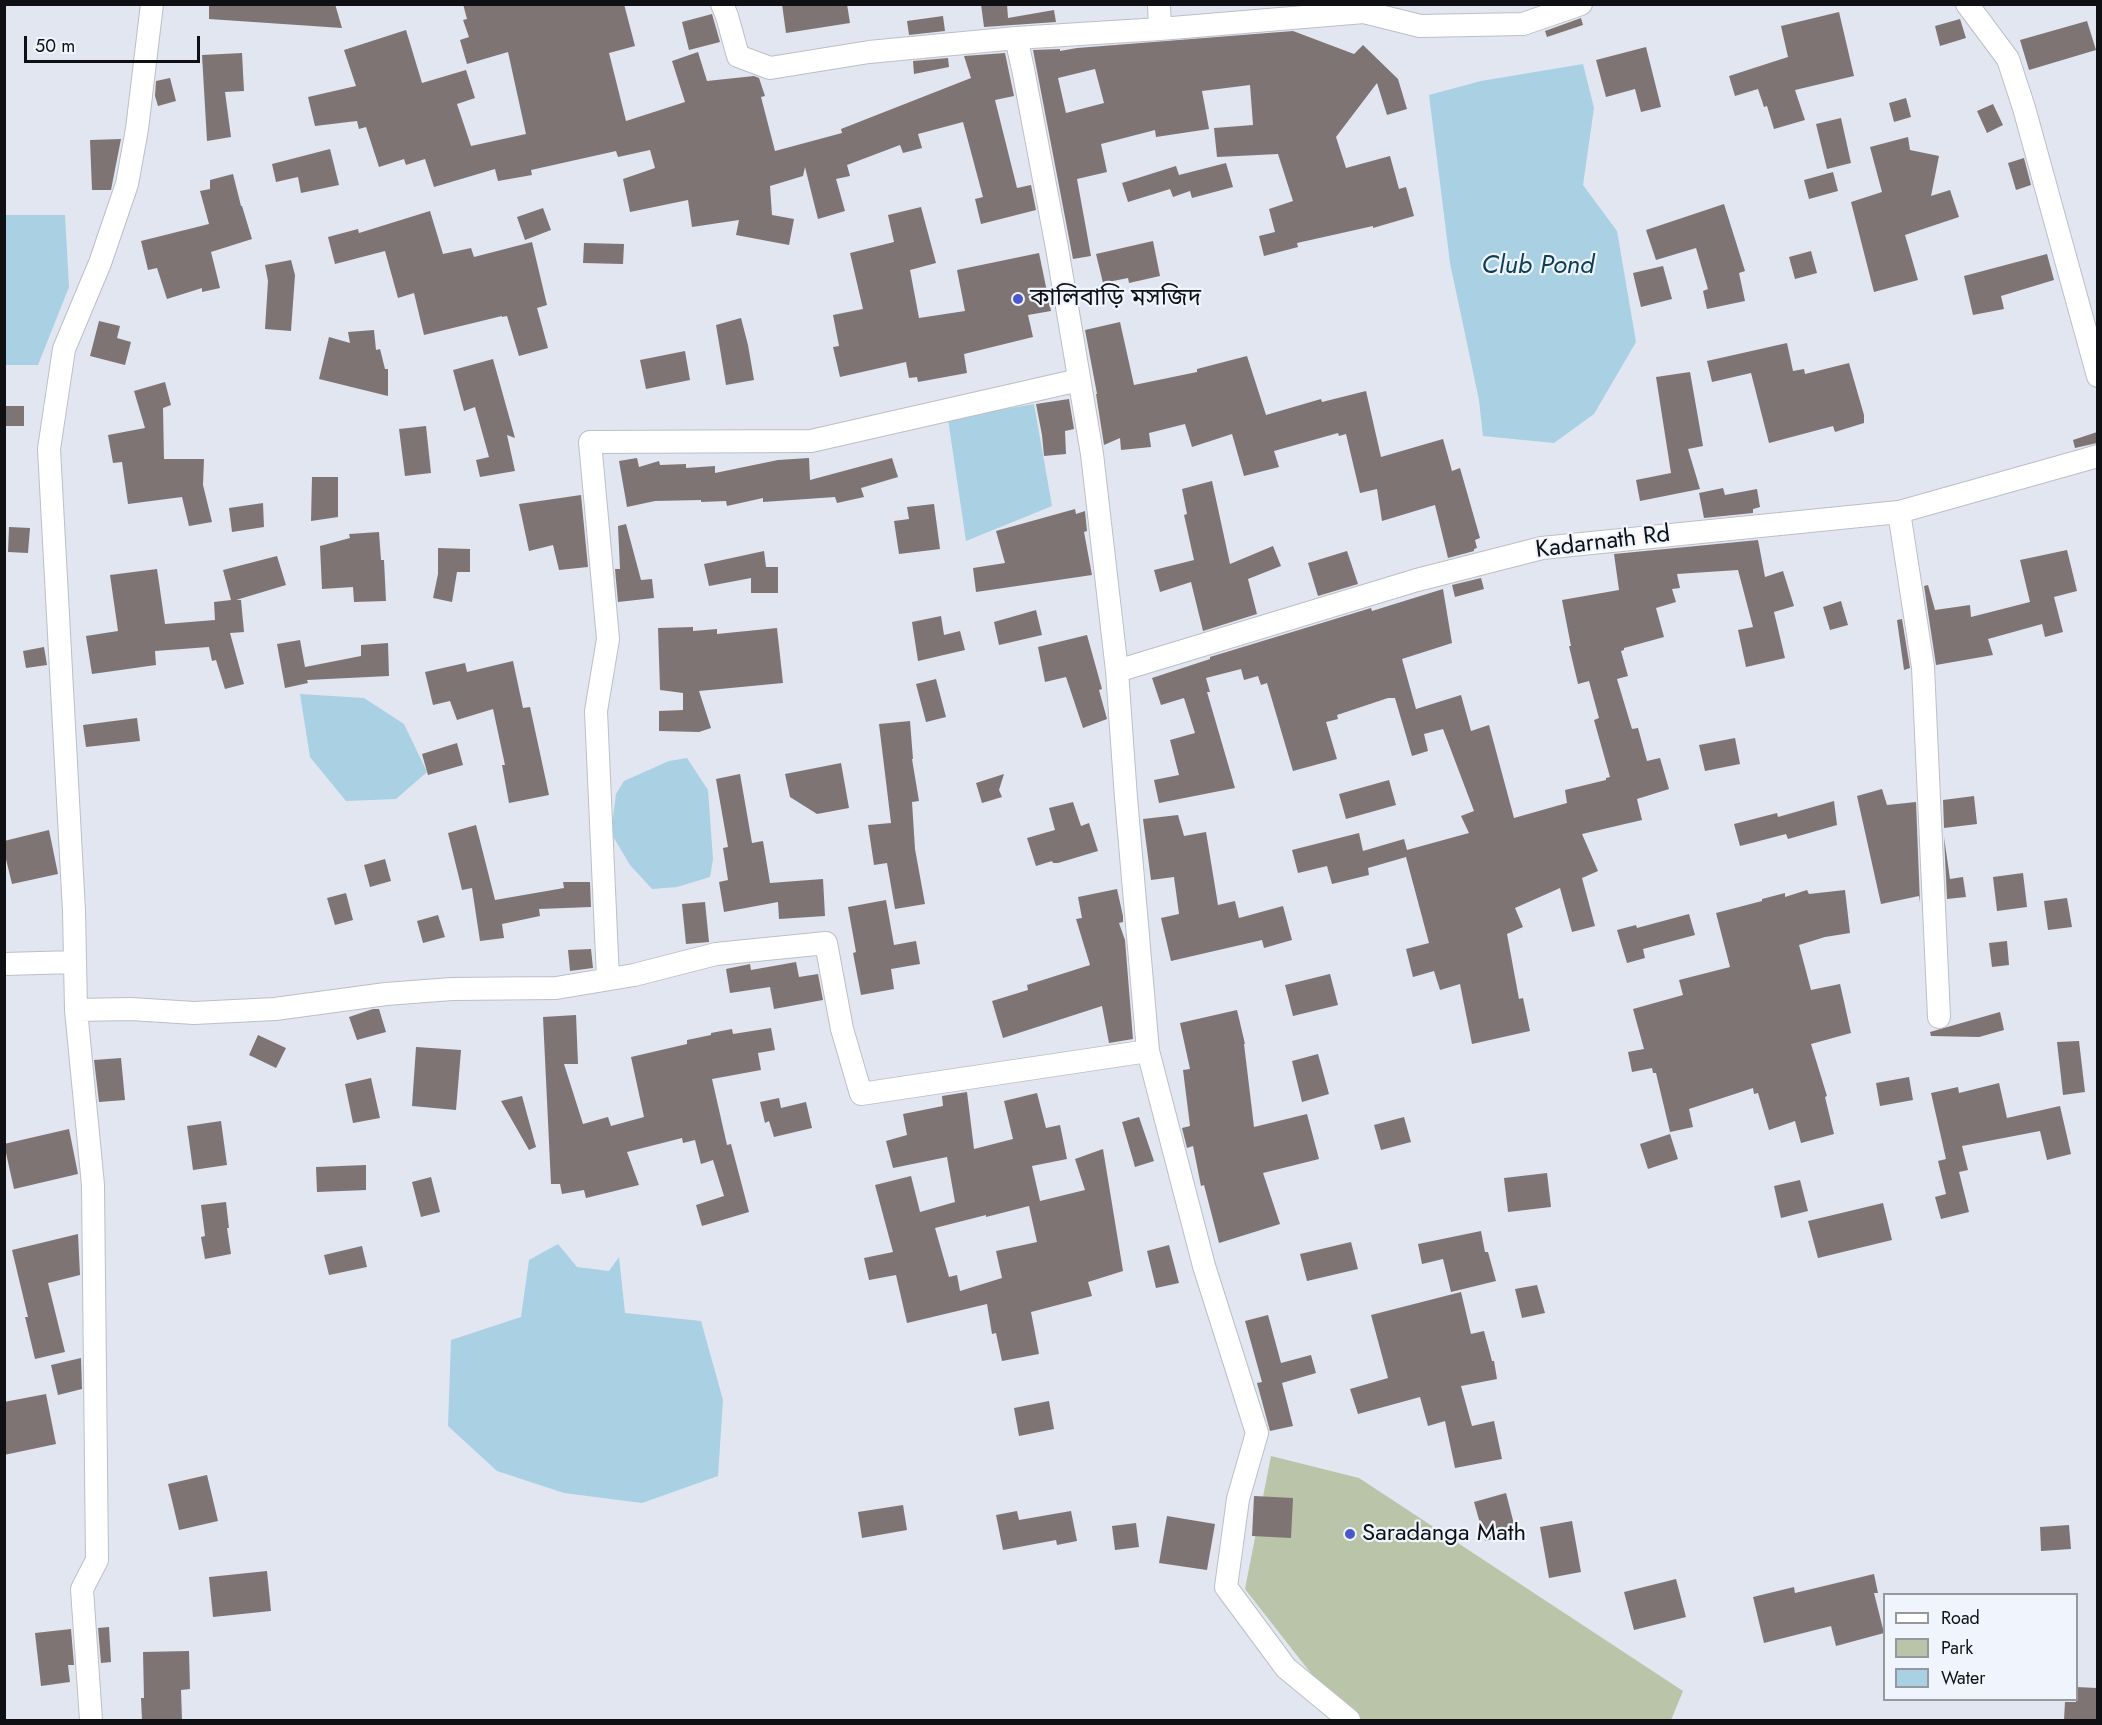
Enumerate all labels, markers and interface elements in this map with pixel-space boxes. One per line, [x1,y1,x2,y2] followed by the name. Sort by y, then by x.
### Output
[27,24,202,62] scale bar
[35,33,75,59] text: 50 m
[1482,251,1594,283] water label: Club Pond
[1030,285,1201,313] place label: কালিবাড়ি মসজিদ
[1011,292,1025,306] marker: কালিবাড়ি মসজিদ
[1534,520,1672,566] street label: Kadarnath Rd
[1362,1520,1526,1548] place label: Saradanga Math
[1343,1527,1357,1541] marker: Saradanga Math
[1883,1593,2078,1701] legend
[1941,1605,1980,1631] text: Road
[1941,1635,1973,1661] text: Park
[1941,1665,1985,1691] text: Water

